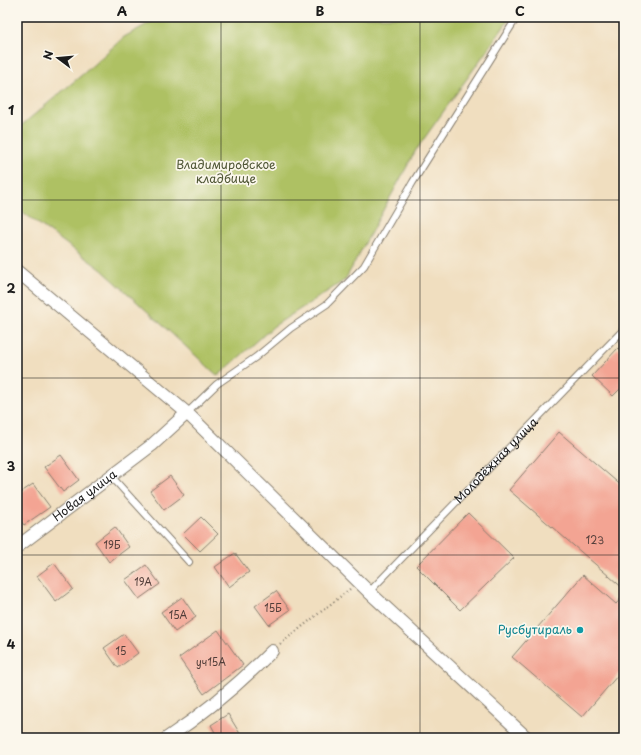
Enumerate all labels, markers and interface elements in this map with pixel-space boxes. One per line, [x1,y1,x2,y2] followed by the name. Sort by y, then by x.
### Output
[117,1,127,20] text: A
[316,1,325,20] text: B
[515,1,525,20] text: C
[38,38,78,78] north arrow
[39,48,57,62] text: N
[8,100,14,119] text: 1
[176,155,276,187] park label: Владимировское кладбище
[6,278,16,297] text: 2
[450,412,542,507] street label: Молодёжная улица
[7,456,16,475] text: 3
[48,464,121,525] street label: Новая улица
[586,532,604,547] house number: 123
[104,537,121,552] house number: 19Б
[134,574,152,589] house number: 19А
[264,600,282,615] house number: 15Б
[169,607,188,622] house number: 15А
[498,620,572,638] place label: Русбутираль
[575,625,585,635] marker: Русбутираль
[7,634,16,653] text: 4
[116,643,126,658] house number: 15
[196,654,226,669] house number: уч15А

